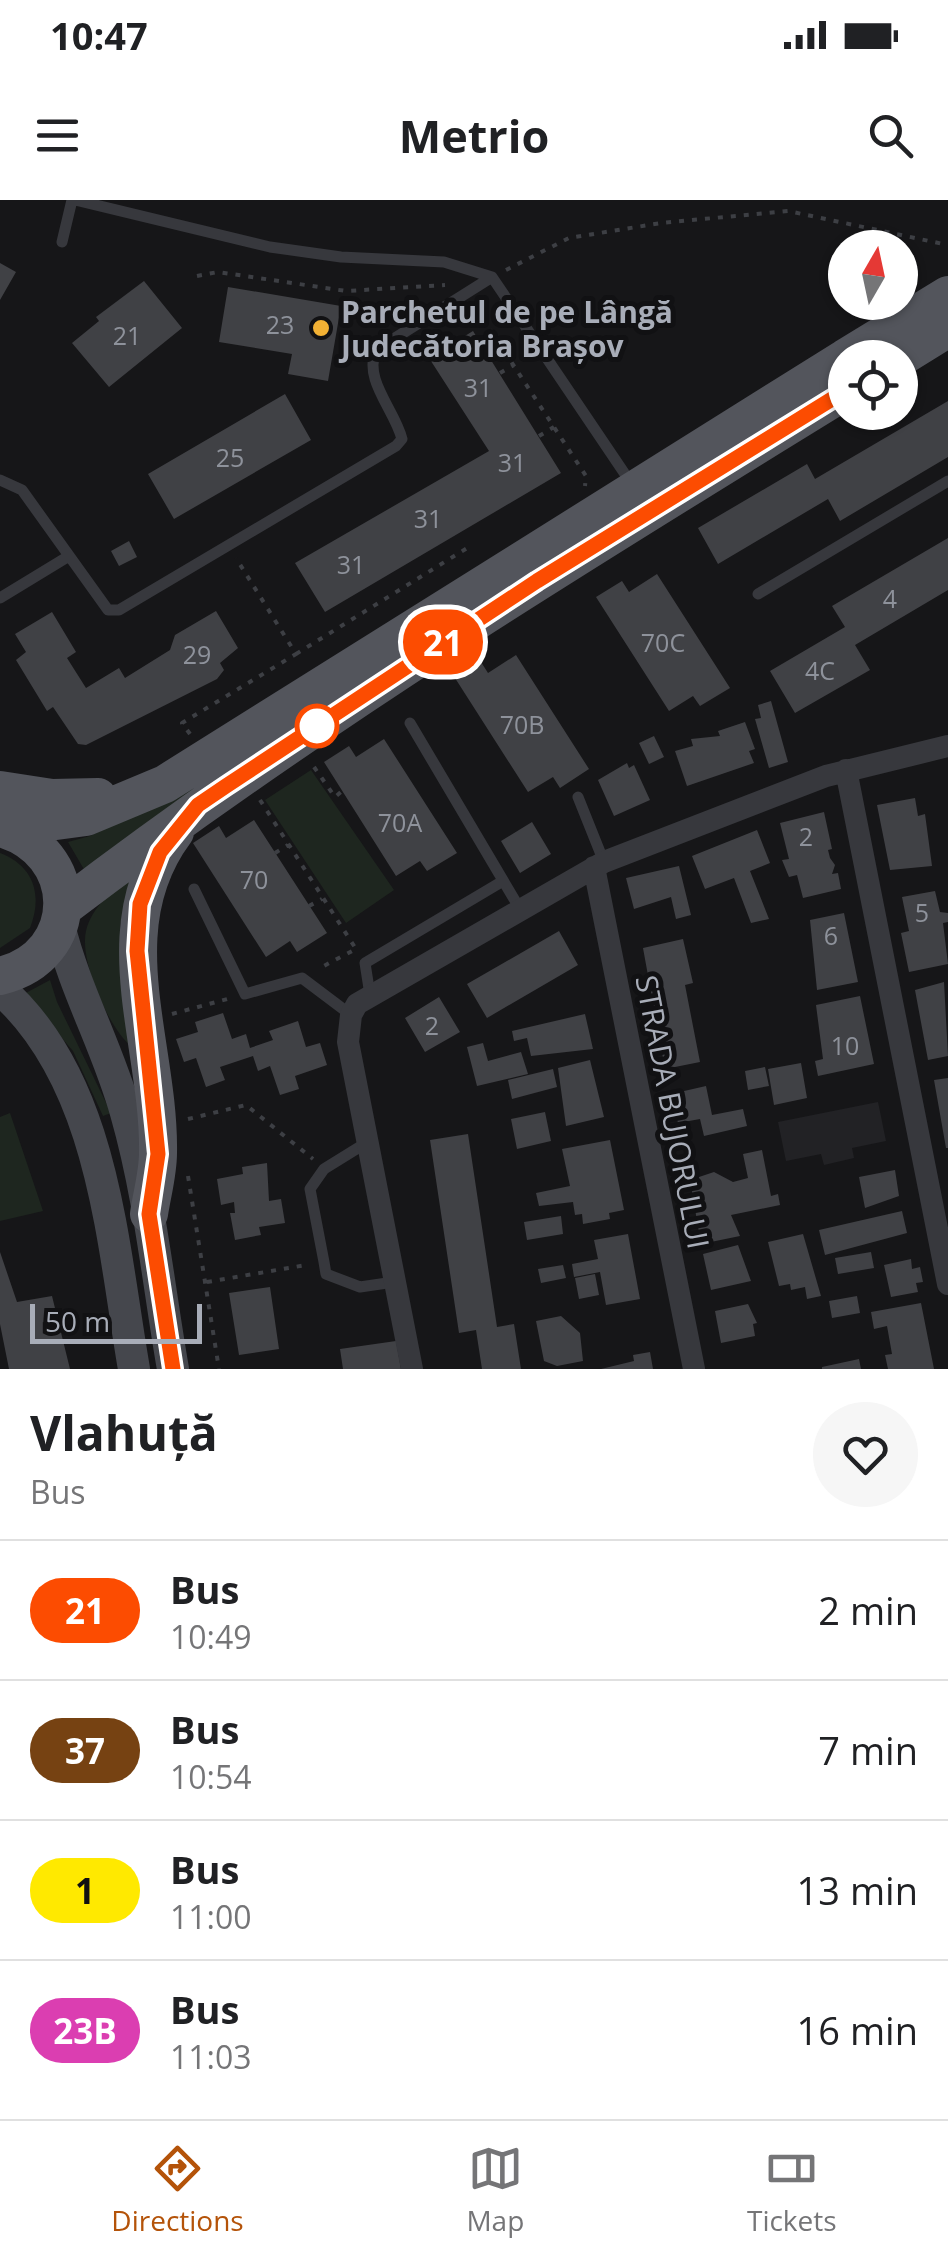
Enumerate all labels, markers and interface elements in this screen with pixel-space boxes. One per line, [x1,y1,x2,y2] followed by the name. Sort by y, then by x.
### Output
[50,9,148,61] text: 10:47
[399,105,549,166] text: Metrio
[30,108,85,163] icon: menu
[863,108,918,163] icon: search
[828,230,918,320] north arrow
[828,230,918,430] map controls
[338,291,673,366] place label: Parchetul de pe Lângă Judecătoria Brașov
[266,307,294,341] house number: 23
[310,317,332,339] marker: Parchetul de pe Lângă Judecătoria Brașov
[113,318,141,352] house number: 21
[828,340,918,430] button: locate
[464,370,492,404] house number: 31
[216,440,244,474] house number: 25
[498,445,526,479] house number: 31
[414,501,442,535] house number: 31
[337,547,365,581] house number: 31
[883,581,897,615] house number: 4
[398,610,488,674] line badge: 21
[423,619,463,666] text: 21
[641,625,685,659] house number: 70C
[183,637,211,671] house number: 29
[805,653,835,687] house number: 4C
[296,705,338,747] unlabelled marker
[500,707,544,741] house number: 70B
[378,805,422,839] house number: 70A
[799,819,813,853] house number: 2
[240,862,268,896] house number: 70
[915,895,929,929] house number: 5
[824,918,838,952] house number: 6
[626,972,720,1252] street label: STRADA BUJORULUI
[425,1008,439,1042] house number: 2
[831,1028,859,1062] house number: 10
[30,1299,202,1344] scale bar
[45,1302,110,1340] text: 50 m
[30,1400,218,1465] text: Vlahuță
[813,1402,918,1507] button: heart
[30,1470,86,1513] text: Bus
[170,1563,239,1615] text: Bus
[818,1584,918,1636] text: 2 min
[65,1587,105,1634] text: 21
[170,1615,252,1658] text: 10:49
[170,1703,239,1755] text: Bus
[818,1724,918,1776] text: 7 min
[65,1727,105,1774] text: 37
[170,1755,252,1798] text: 10:54
[170,1843,239,1895] text: Bus
[797,1864,918,1916] text: 13 min
[75,1867,95,1914] text: 1
[170,1895,252,1938] text: 11:00
[170,1983,239,2035] text: Bus
[797,2004,918,2056] text: 16 min
[53,2007,117,2054] text: 23B
[170,2035,252,2078] text: 11:03
[111,2141,244,2239] tab: Directions
[466,2141,524,2239] tab: Map
[747,2141,837,2239] tab: Tickets

